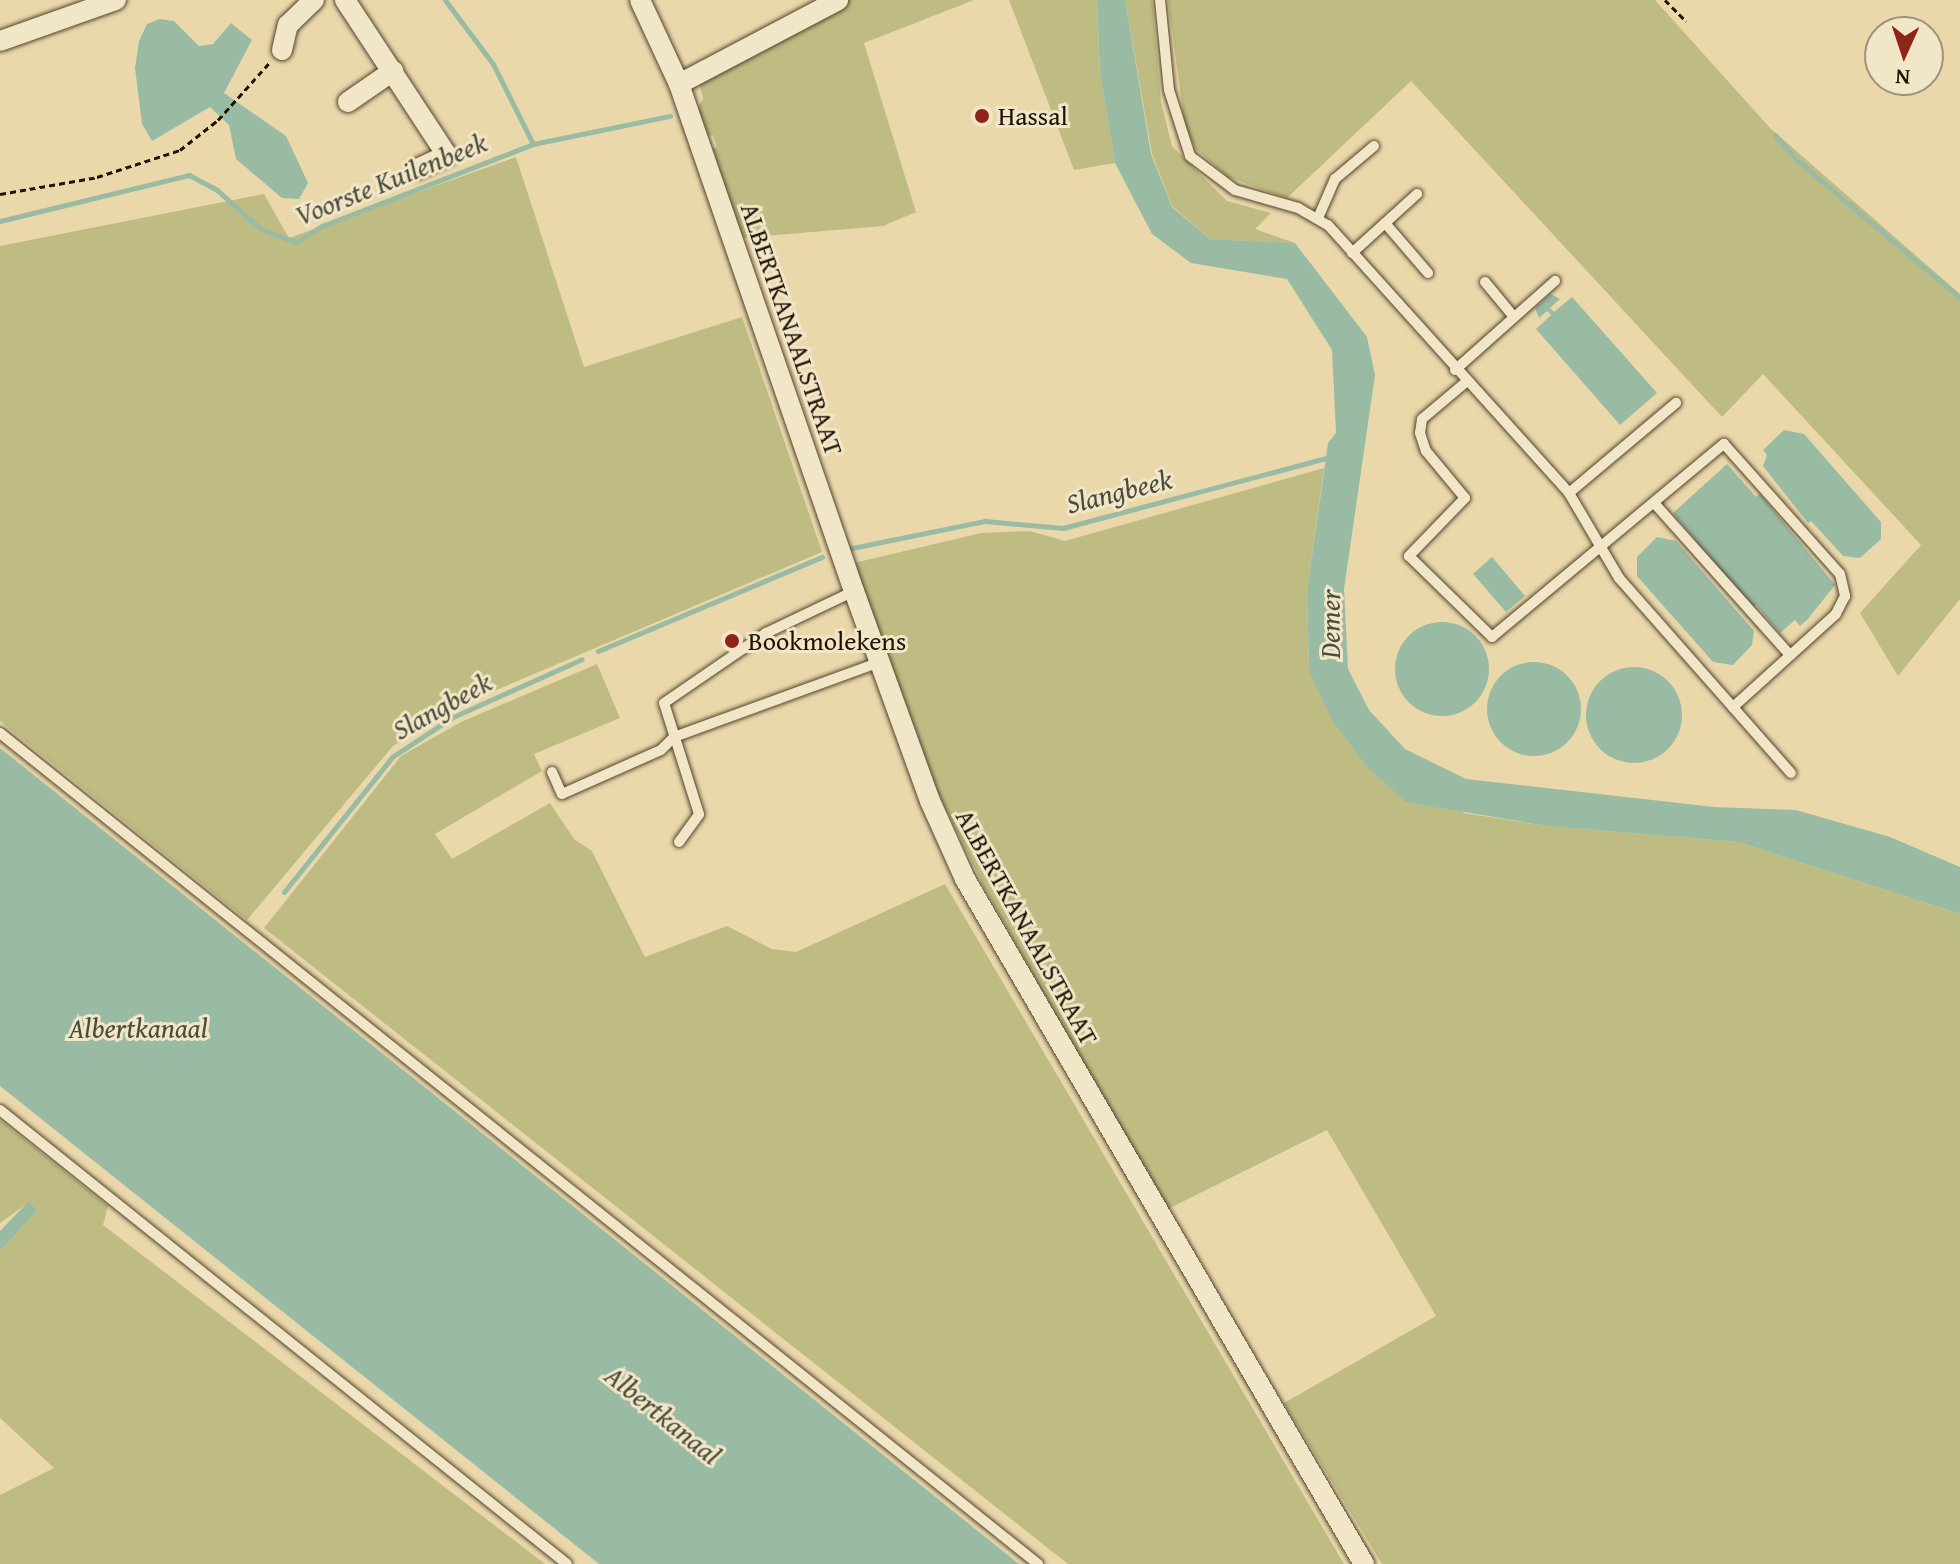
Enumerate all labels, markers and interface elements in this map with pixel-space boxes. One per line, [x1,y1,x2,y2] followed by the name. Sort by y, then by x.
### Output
[1864,16,1944,96] north arrow
[1895,62,1911,94] text: N
[998,100,1068,132] place label: Hassal
[973,107,991,125] marker: Hassal
[290,125,492,233] water label: Voorste Kuilenbeek
[734,199,850,459] street label: ALBERTKANAALSTRAAT
[1063,462,1175,520] water label: Slangbeek
[1313,589,1347,659] water label: Demer
[748,625,906,657] place label: Bookmolekens
[723,632,741,650] marker: Bookmolekens
[387,665,497,747] water label: Slangbeek
[949,804,1105,1050] street label: ALBERTKANAALSTRAAT
[68,1011,208,1045] water label: Albertkanaal
[598,1358,728,1472] water label: Albertkanaal

